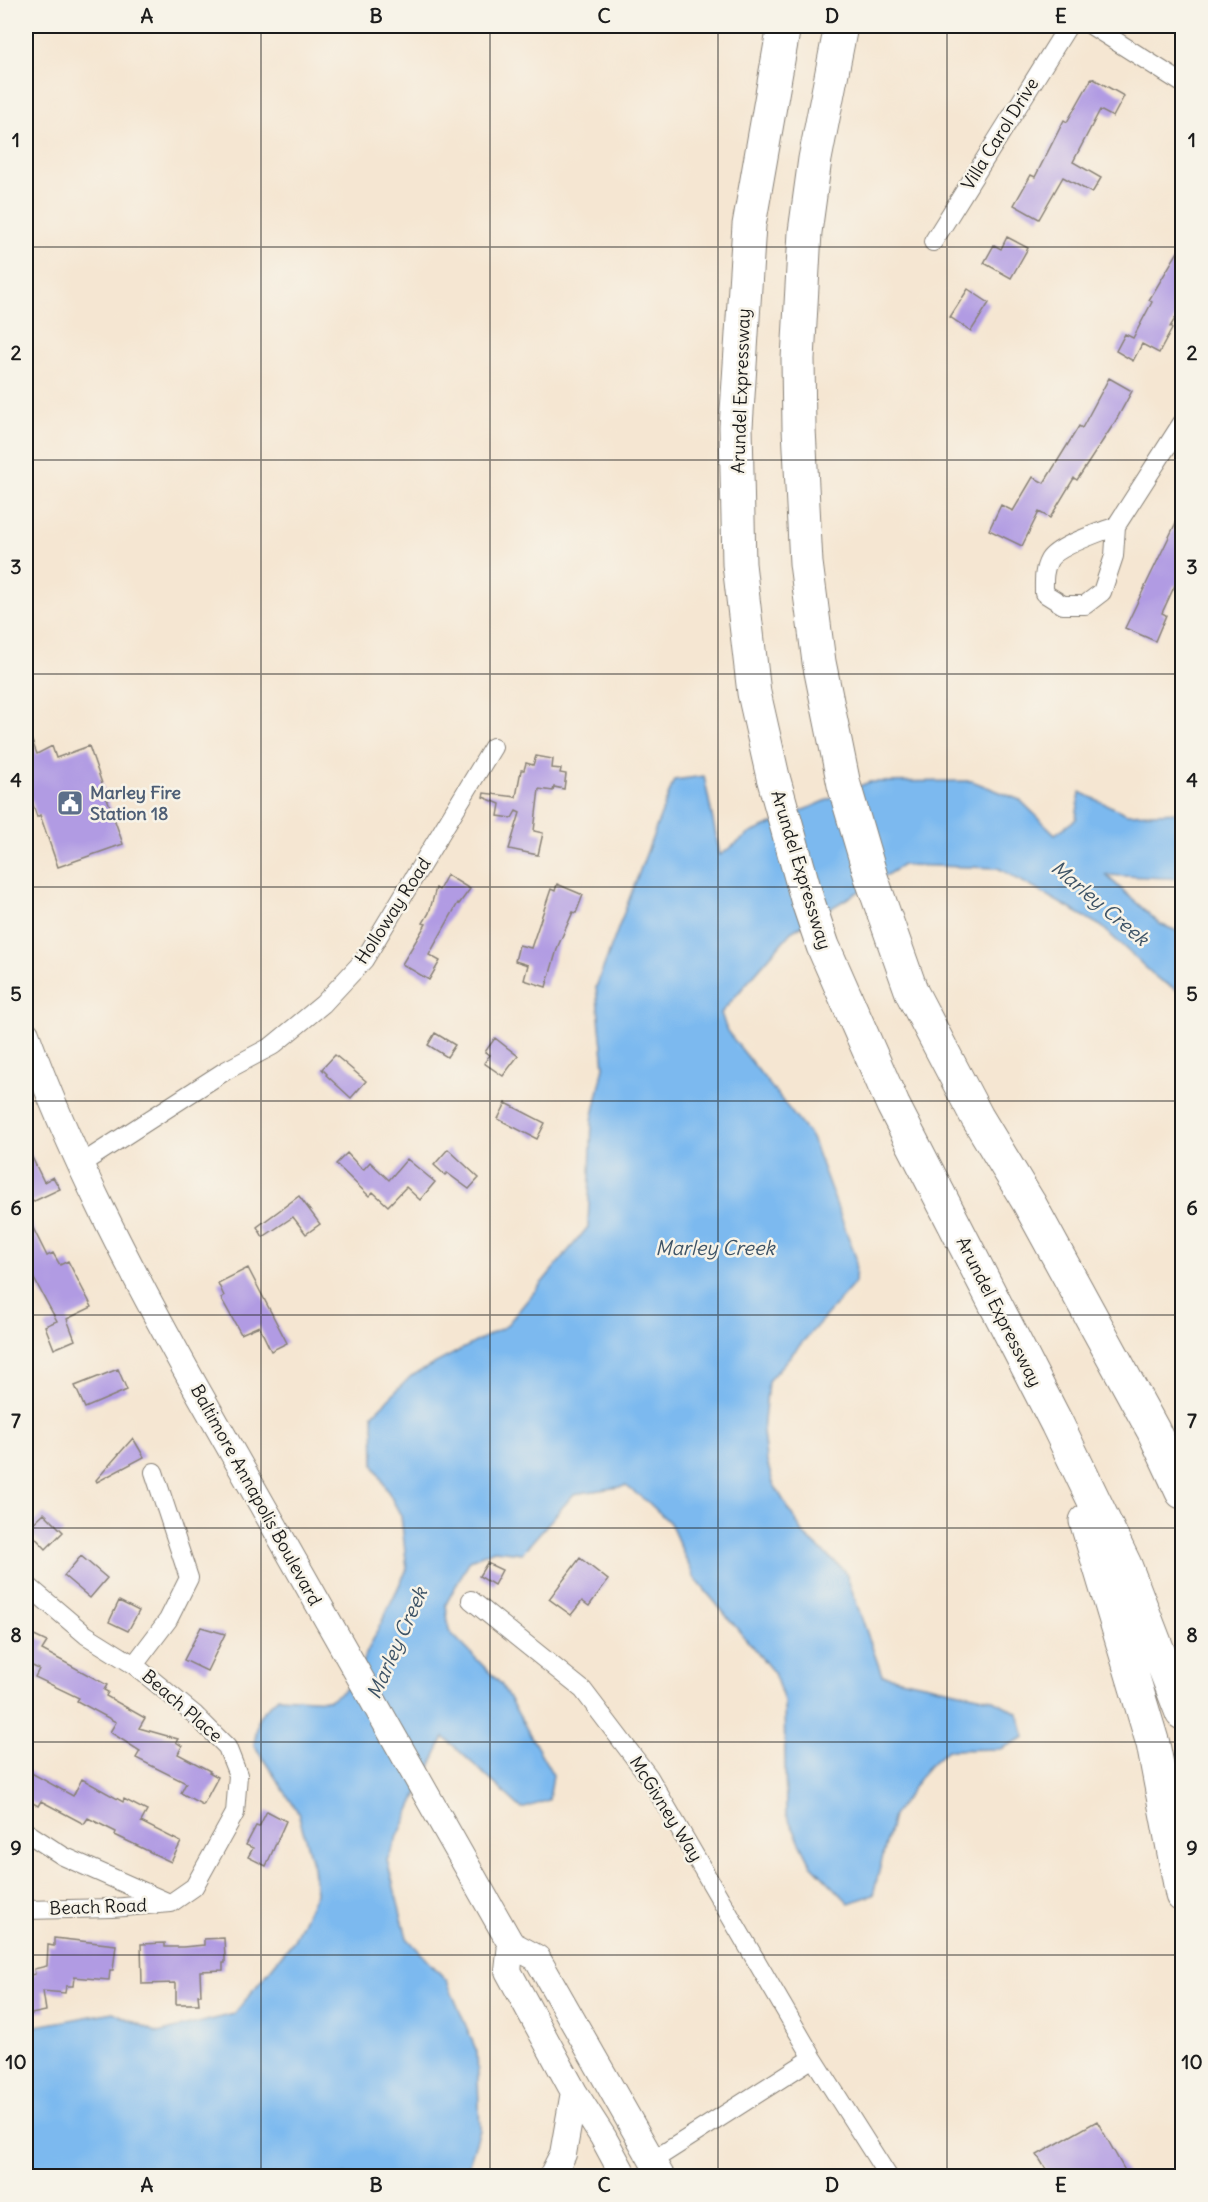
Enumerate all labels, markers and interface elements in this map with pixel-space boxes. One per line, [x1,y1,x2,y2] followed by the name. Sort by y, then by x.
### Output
[141,3,154,28] text: A
[369,3,383,28] text: B
[597,3,611,28] text: C
[825,3,839,28] text: D
[1055,3,1067,28] text: E
[956,73,1043,194] street label: Villa Carol Drive
[12,127,20,152] text: 1
[1188,127,1196,152] text: 1
[726,308,755,474] street label: Arundel Expressway
[11,340,22,365] text: 2
[1187,340,1198,365] text: 2
[10,554,22,579] text: 3
[1186,554,1198,579] text: 3
[10,767,22,792] text: 4
[1186,767,1198,792] text: 4
[90,781,181,825] place label: Marley Fire Station 18
[766,787,837,952] street label: Arundel Expressway
[55,788,85,818] public building icon: Marley Fire Station 18
[350,853,436,968] street label: Holloway Road
[1047,855,1155,952] water label: Marley Creek
[10,981,22,1006] text: 5
[1186,981,1198,1006] text: 5
[10,1195,22,1220] text: 6
[1186,1195,1198,1220] text: 6
[952,1233,1047,1391] street label: Arundel Expressway
[655,1235,776,1260] water label: Marley Creek
[186,1380,327,1610] street label: Baltimore Annapolis Boulevard
[11,1408,21,1433] text: 7
[1187,1408,1197,1433] text: 7
[361,1582,433,1702] water label: Marley Creek
[10,1622,22,1647] text: 8
[1186,1622,1198,1647] text: 8
[137,1664,227,1747] street label: Beach Place
[625,1752,708,1866] street label: McGivney Way
[10,1835,22,1860] text: 9
[1186,1835,1198,1860] text: 9
[49,1893,148,1920] street label: Beach Road
[5,2049,27,2074] text: 10
[1181,2049,1203,2074] text: 10
[141,2172,154,2197] text: A
[369,2172,383,2197] text: B
[597,2172,611,2197] text: C
[825,2172,839,2197] text: D
[1055,2172,1067,2197] text: E

